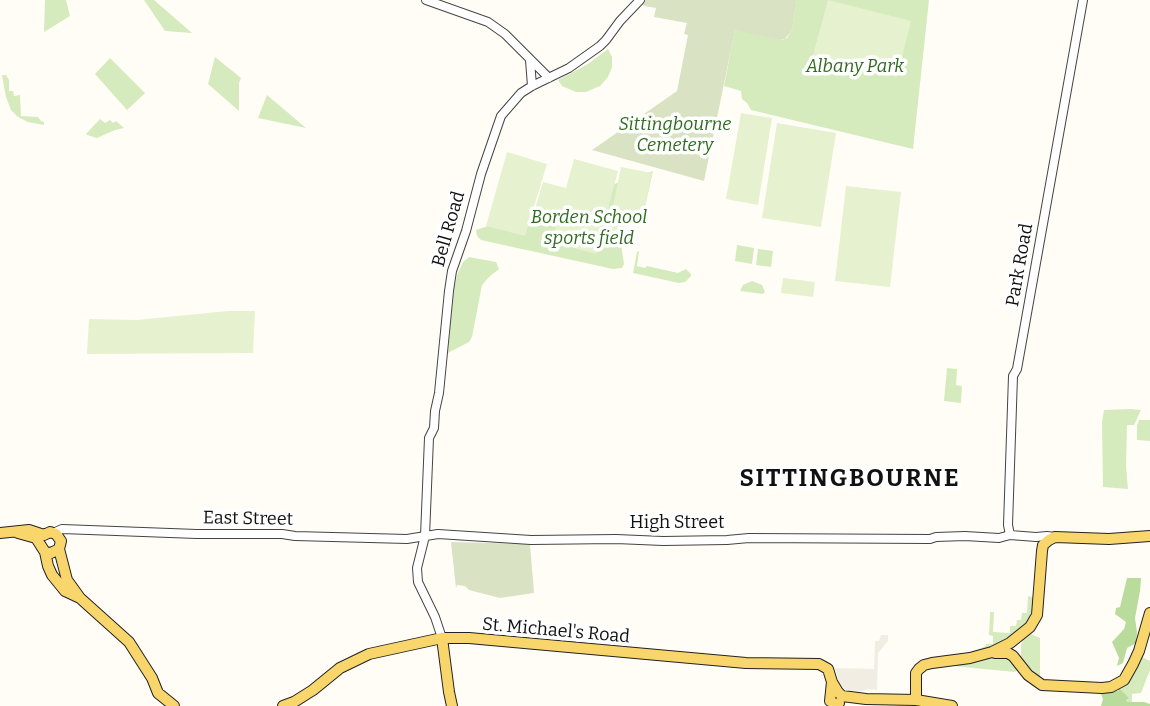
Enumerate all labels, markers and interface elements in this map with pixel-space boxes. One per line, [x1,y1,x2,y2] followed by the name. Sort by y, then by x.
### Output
[806,56,904,78] park label: Albany Park
[619,114,731,156] park label: Sittingbourne Cemetery
[428,189,470,269] street label: Bell Road
[531,207,647,249] park label: Borden School sports field
[1002,222,1038,308] street label: Park Road
[741,465,959,493] district label: SITTINGBOURNE
[203,507,293,531] street label: East Street
[629,512,725,534] street label: High Street
[481,614,631,648] street label: St. Michael's Road

